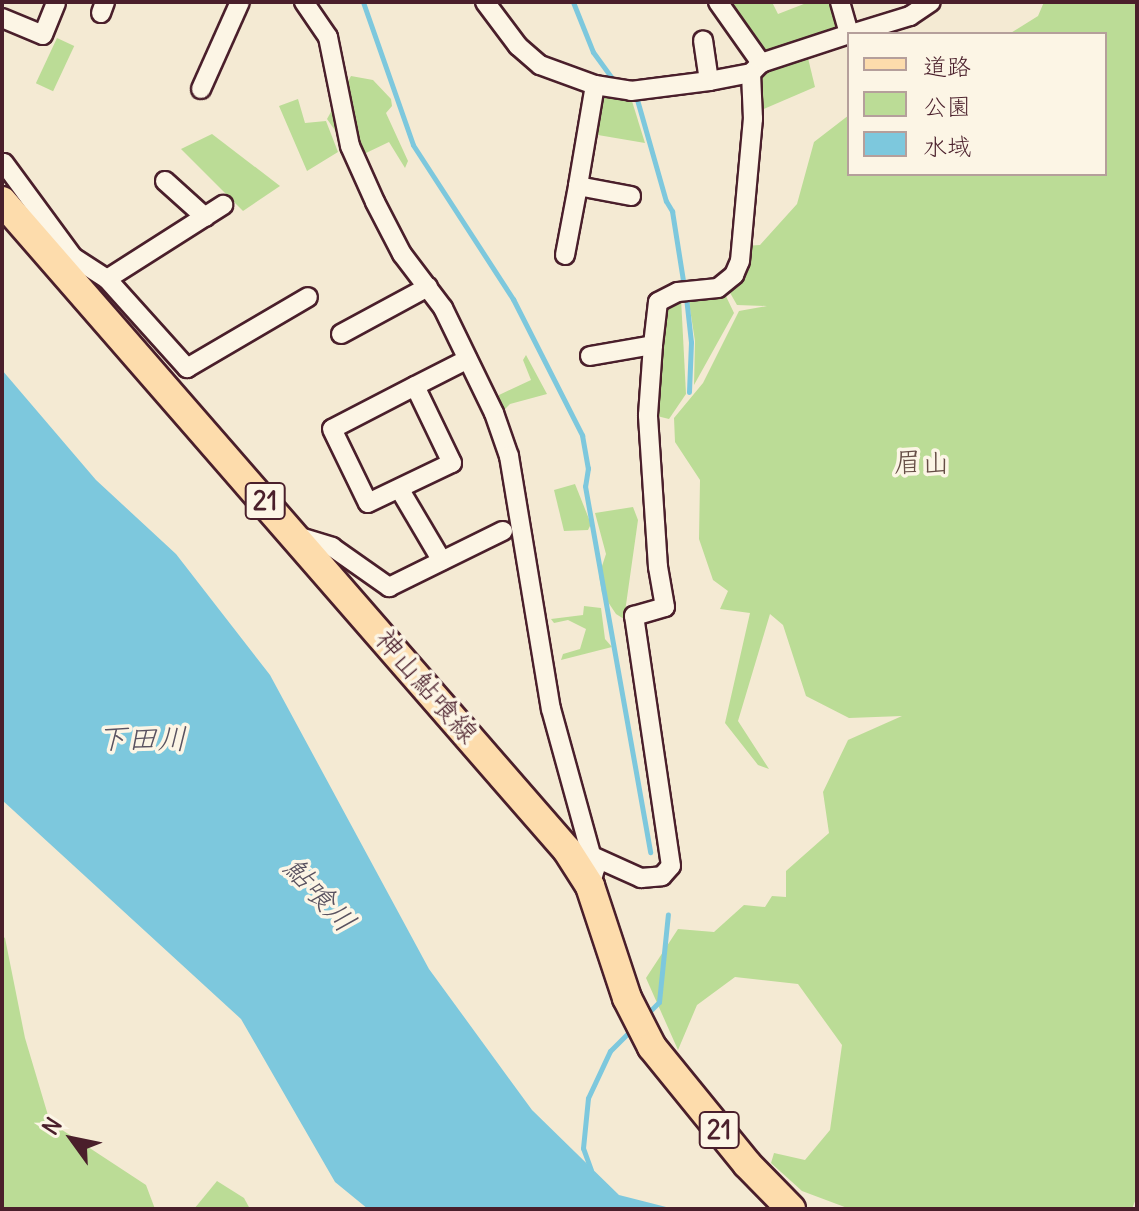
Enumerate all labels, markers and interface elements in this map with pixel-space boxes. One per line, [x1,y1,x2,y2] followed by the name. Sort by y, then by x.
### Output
[847,32,1107,176] legend
[923,51,971,81] text: 道路
[923,91,971,121] text: 公園
[923,131,971,161] text: 水域
[894,445,950,479] park label: 眉山
[243,479,287,523] road number: 21
[368,622,486,750] street label: 神山鮎喰線
[97,720,187,756] water label: 下田川
[276,849,364,939] water label: 鮎喰川
[32,1099,112,1179] north arrow
[697,1108,741,1152] road number: 21
[36,1112,68,1140] text: N

